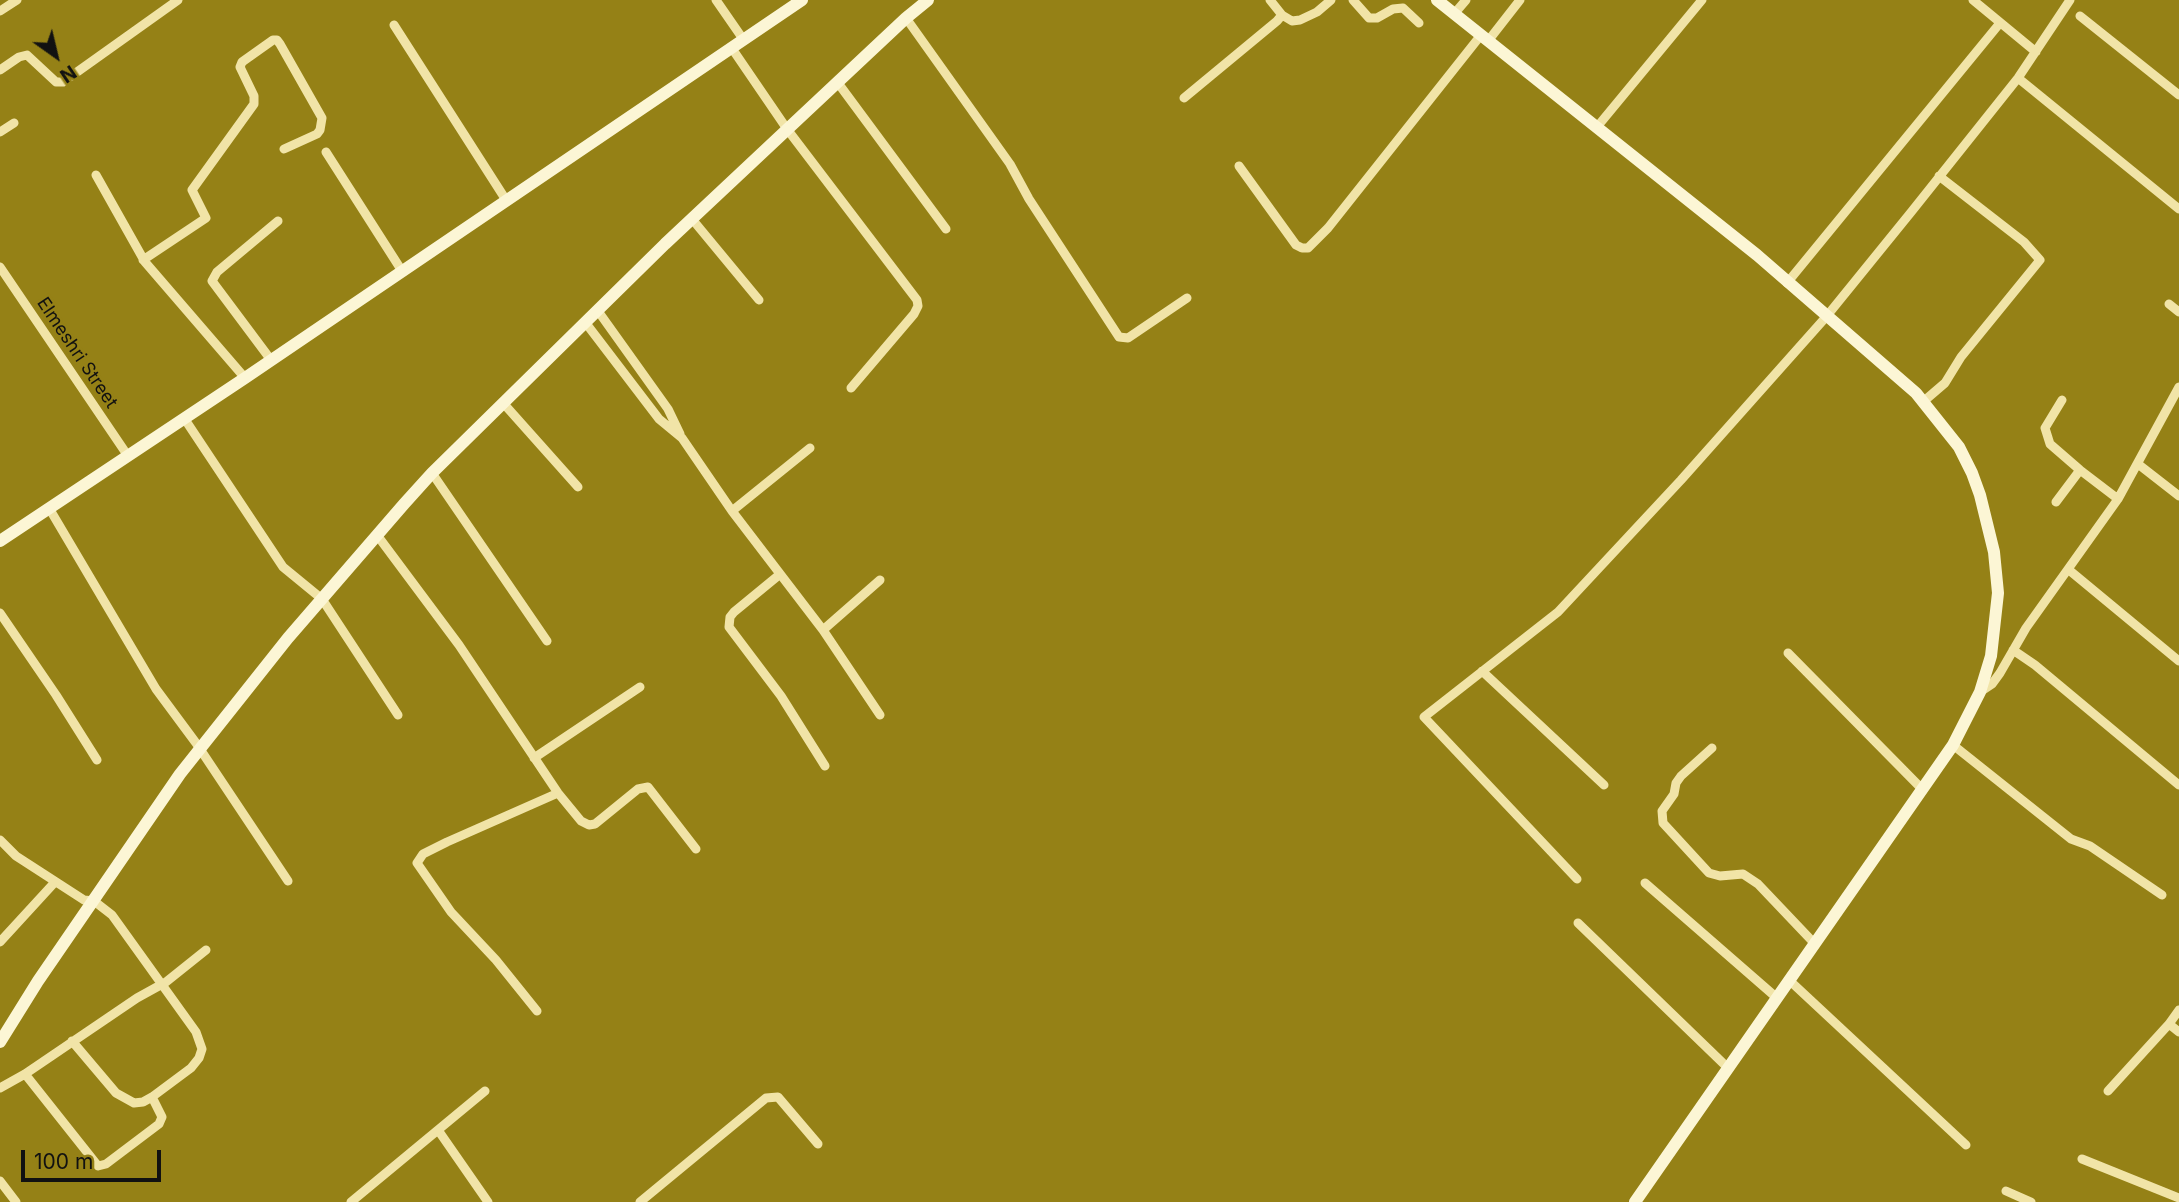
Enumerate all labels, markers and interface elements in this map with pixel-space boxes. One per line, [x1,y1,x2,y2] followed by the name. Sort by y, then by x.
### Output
[21,21,91,91] north arrow
[56,60,80,87] text: N
[32,294,122,412] street label: Elmeshri Street
[24,1136,164,1180] scale bar
[34,1149,93,1174] text: 100 m

